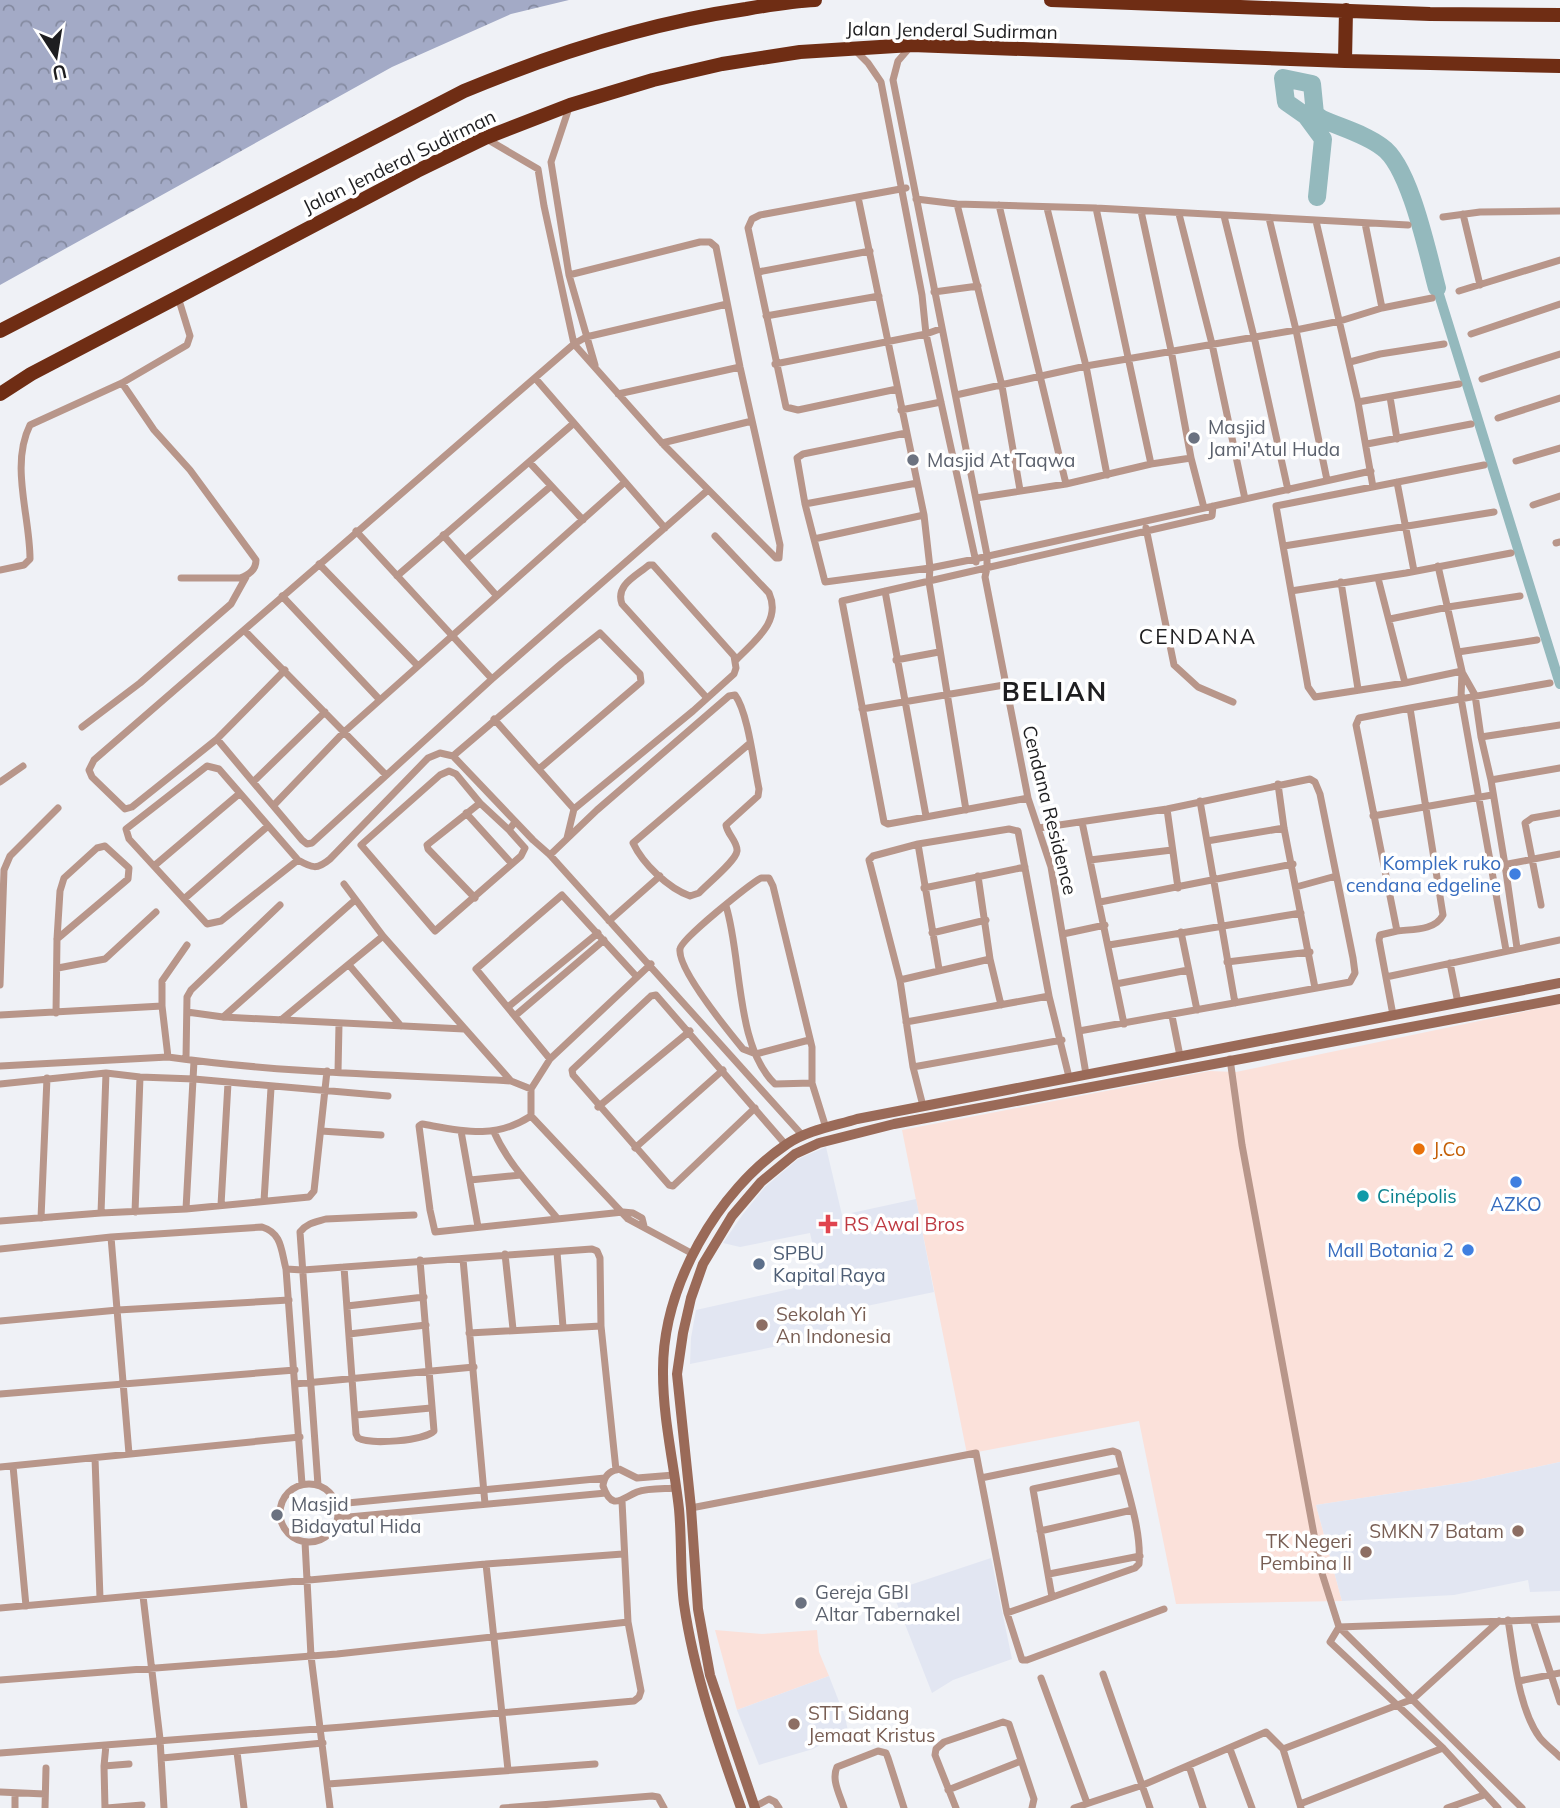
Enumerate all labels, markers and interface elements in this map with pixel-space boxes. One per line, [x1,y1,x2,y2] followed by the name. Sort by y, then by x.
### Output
[846,16,1058,44] street label: Jalan Jenderal Sudirman
[21,21,91,91] north arrow
[50,59,69,86] text: U
[299,104,499,218] street label: Jalan Jenderal Sudirman
[1208,415,1340,461] place label: Masjid Jami'Atul Huda
[1186,430,1202,446] marker: Masjid Jami'Atul Huda
[927,448,1075,472] place label: Masjid At Taqwa
[905,452,921,468] marker: Masjid At Taqwa
[1139,623,1257,649] district label: CENDANA
[1002,675,1108,708] district label: BELIAN
[1017,723,1083,897] street label: Cendana Residence
[1346,851,1501,897] place label: Komplek ruko cendana edgeline
[1507,866,1523,882] marker: Komplek ruko cendana edgeline
[1433,1137,1466,1161] place label: J.Co
[1411,1141,1427,1157] marker: J.Co
[1508,1174,1524,1190] marker: AZKO
[1377,1184,1457,1208] place label: Cinépolis
[1355,1188,1371,1204] marker: Cinépolis
[1490,1192,1542,1216] place label: AZKO
[844,1212,965,1236] place label: RS Awal Bros
[818,1214,838,1234] marker: RS Awal Bros
[1327,1238,1454,1262] place label: Mall Botania 2
[773,1241,886,1287] place label: SPBU Kapital Raya
[1460,1242,1476,1258] marker: Mall Botania 2
[751,1256,767,1272] marker: SPBU Kapital Raya
[776,1302,891,1348] place label: Sekolah Yi An Indonesia
[754,1317,770,1333] marker: Sekolah Yi An Indonesia
[291,1492,421,1538] place label: Masjid Bidayatul Hida
[269,1507,285,1523] marker: Masjid Bidayatul Hida
[1369,1519,1504,1543] place label: SMKN 7 Batam
[1510,1523,1526,1539] marker: SMKN 7 Batam
[1260,1529,1352,1575] place label: TK Negeri Pembina II
[1358,1544,1374,1560] marker: TK Negeri Pembina II
[815,1580,960,1626] place label: Gereja GBI Altar Tabernakel
[793,1595,809,1611] marker: Gereja GBI Altar Tabernakel
[808,1701,936,1747] place label: STT Sidang Jemaat Kristus
[786,1716,802,1732] marker: STT Sidang Jemaat Kristus

